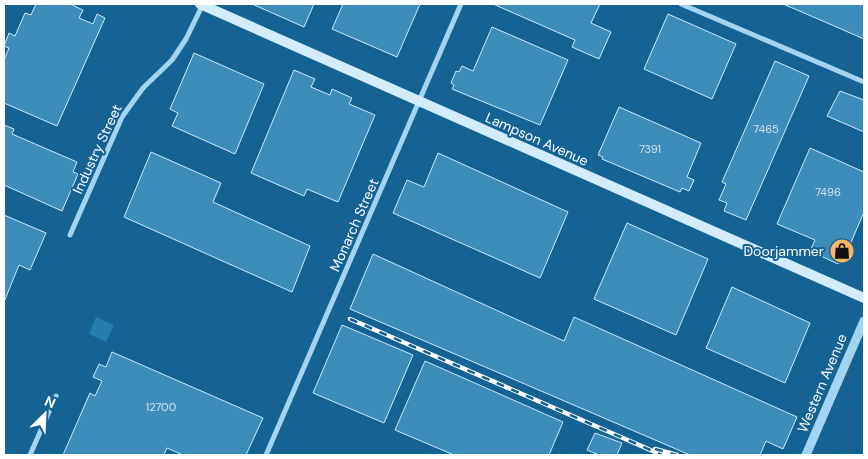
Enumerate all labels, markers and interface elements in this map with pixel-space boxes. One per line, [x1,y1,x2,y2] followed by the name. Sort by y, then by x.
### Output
[68,101,126,197] street label: Industry Street
[483,108,591,170] street label: Lampson Avenue
[753,122,779,136] house number: 7465
[639,142,661,156] house number: 7391
[325,176,383,274] street label: Monarch Street
[815,185,841,199] house number: 7496
[829,238,855,264] shop icon: Doorjammer
[743,242,824,260] place label: Doorjammer
[793,331,851,435] street label: Western Avenue
[20,389,70,439] north arrow
[42,392,59,412] text: N
[146,400,176,414] house number: 12700

